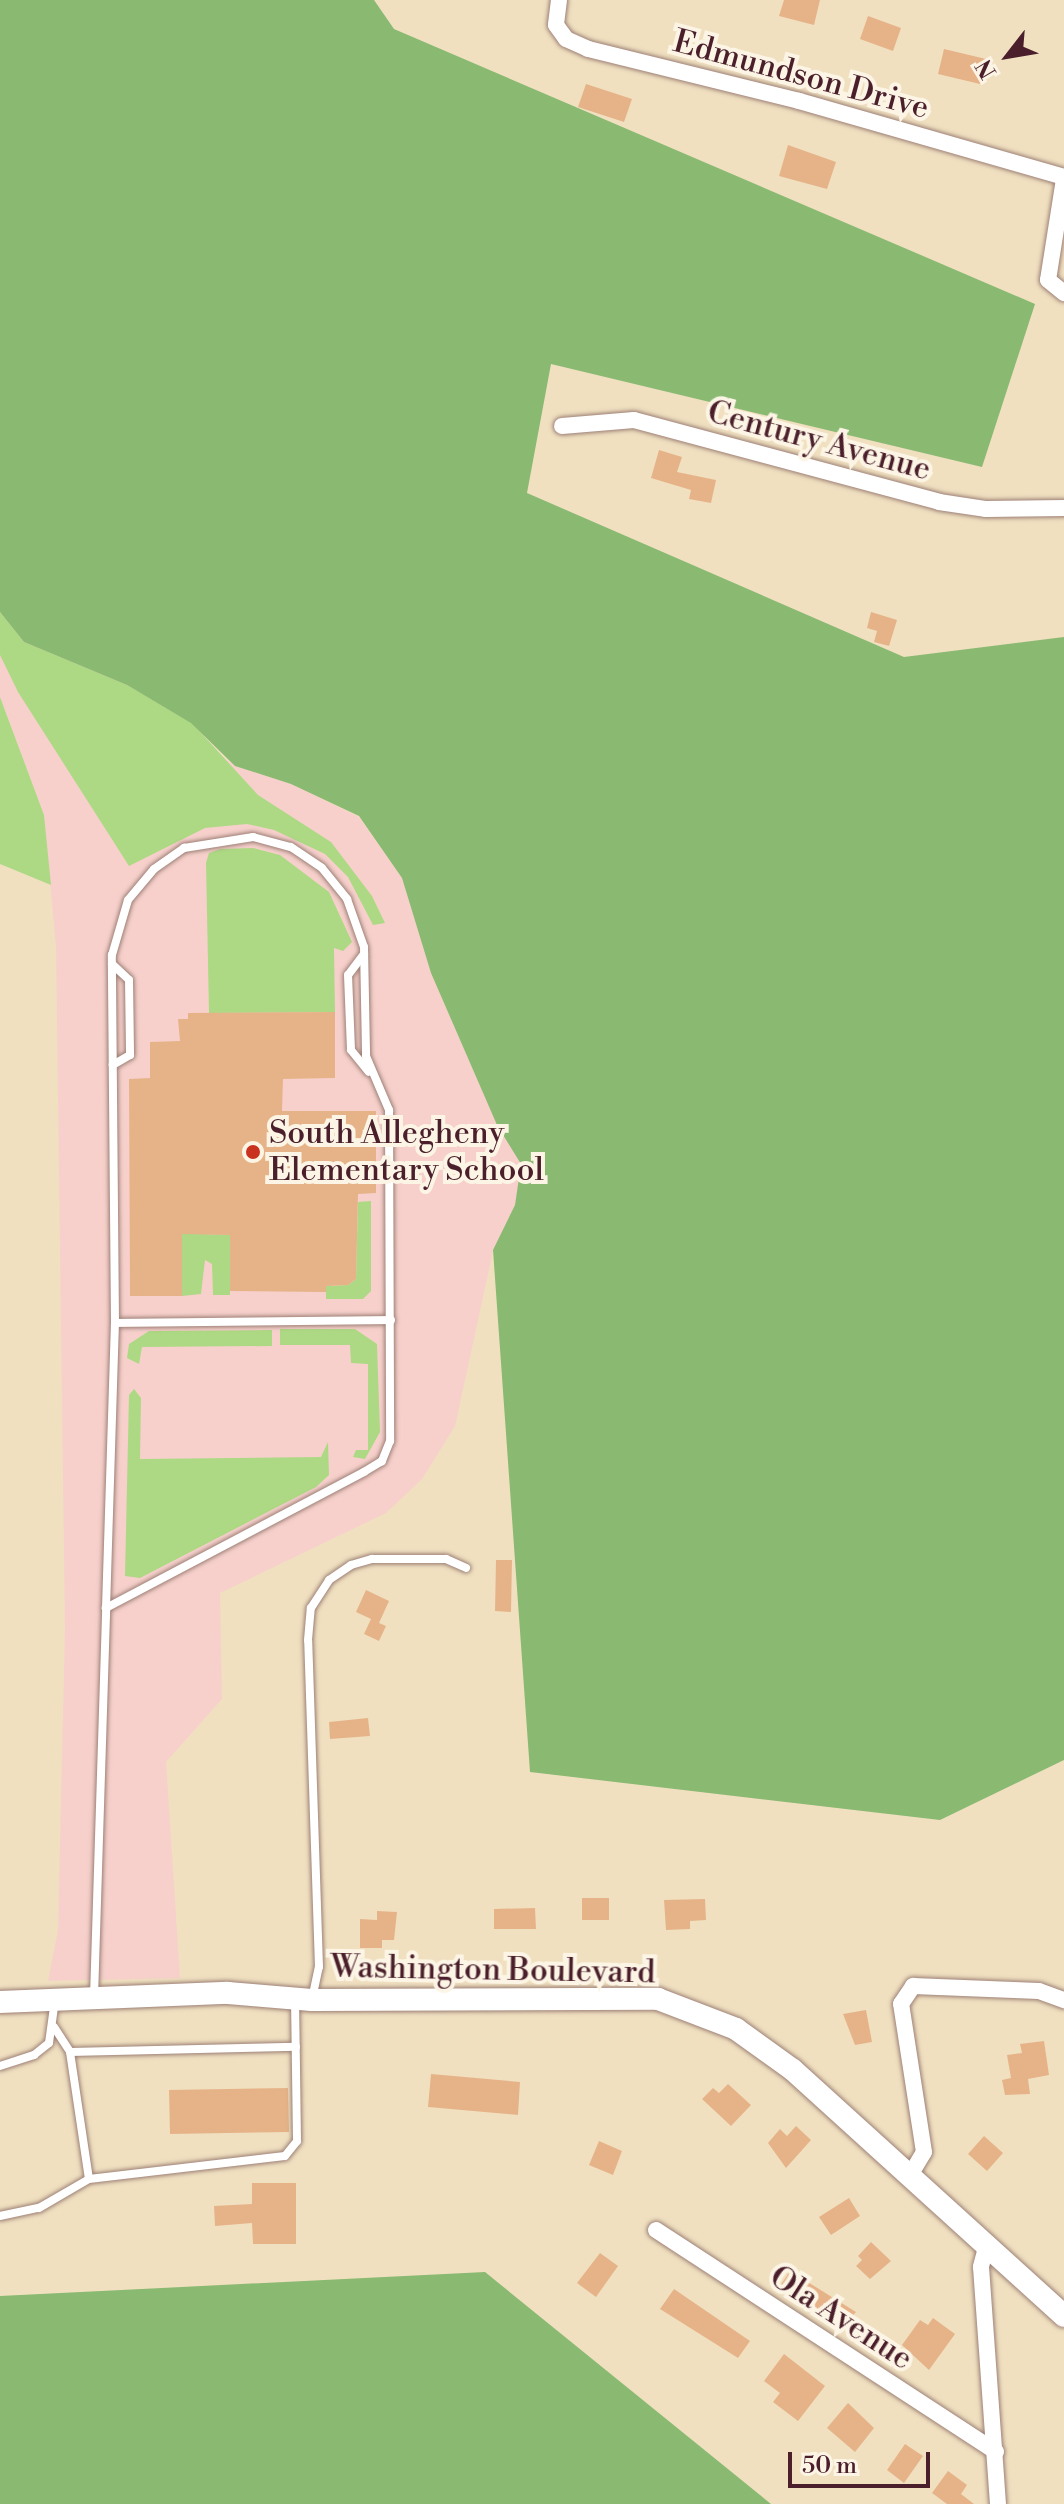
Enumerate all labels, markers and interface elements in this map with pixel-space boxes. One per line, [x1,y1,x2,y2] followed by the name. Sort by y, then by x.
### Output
[968,16,1048,96] north arrow
[669,22,933,128] street label: Edmundson Drive
[971,54,1003,83] text: N
[703,393,935,489] street label: Century Avenue
[269,1115,544,1190] place label: South Allegheny Elementary School
[244,1143,262,1161] marker: South Allegheny Elementary School
[330,1948,656,1992] street label: Washington Boulevard
[762,2258,920,2378] street label: Ola Avenue
[792,2436,934,2486] scale bar
[802,2451,857,2481] text: 50 m

